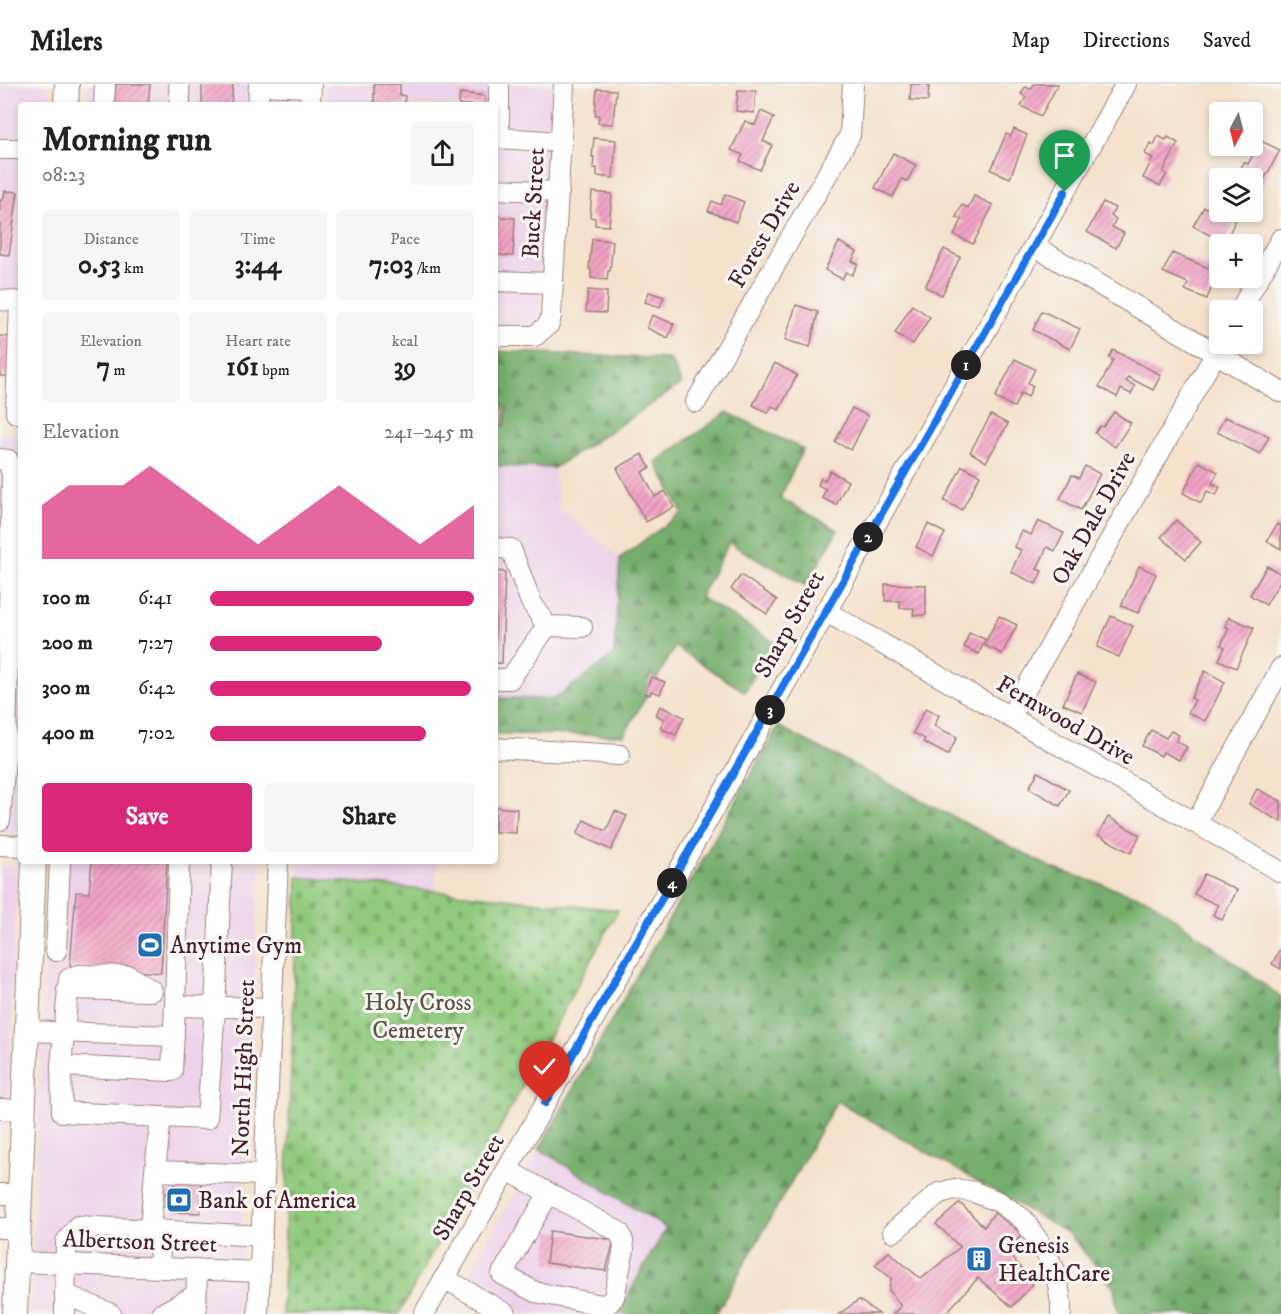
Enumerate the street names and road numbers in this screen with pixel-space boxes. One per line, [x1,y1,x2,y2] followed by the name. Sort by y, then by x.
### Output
[516,147,552,259] street label: Buck Street
[722,176,808,293] street label: Forest Drive
[1045,446,1143,590] street label: Oak Dale Drive
[748,565,832,683] street label: Sharp Street
[991,669,1140,773] street label: Fernwood Drive
[226,978,262,1157] street label: North High Street
[426,1129,512,1246] street label: Sharp Street
[62,1224,218,1260] street label: Albertson Street

